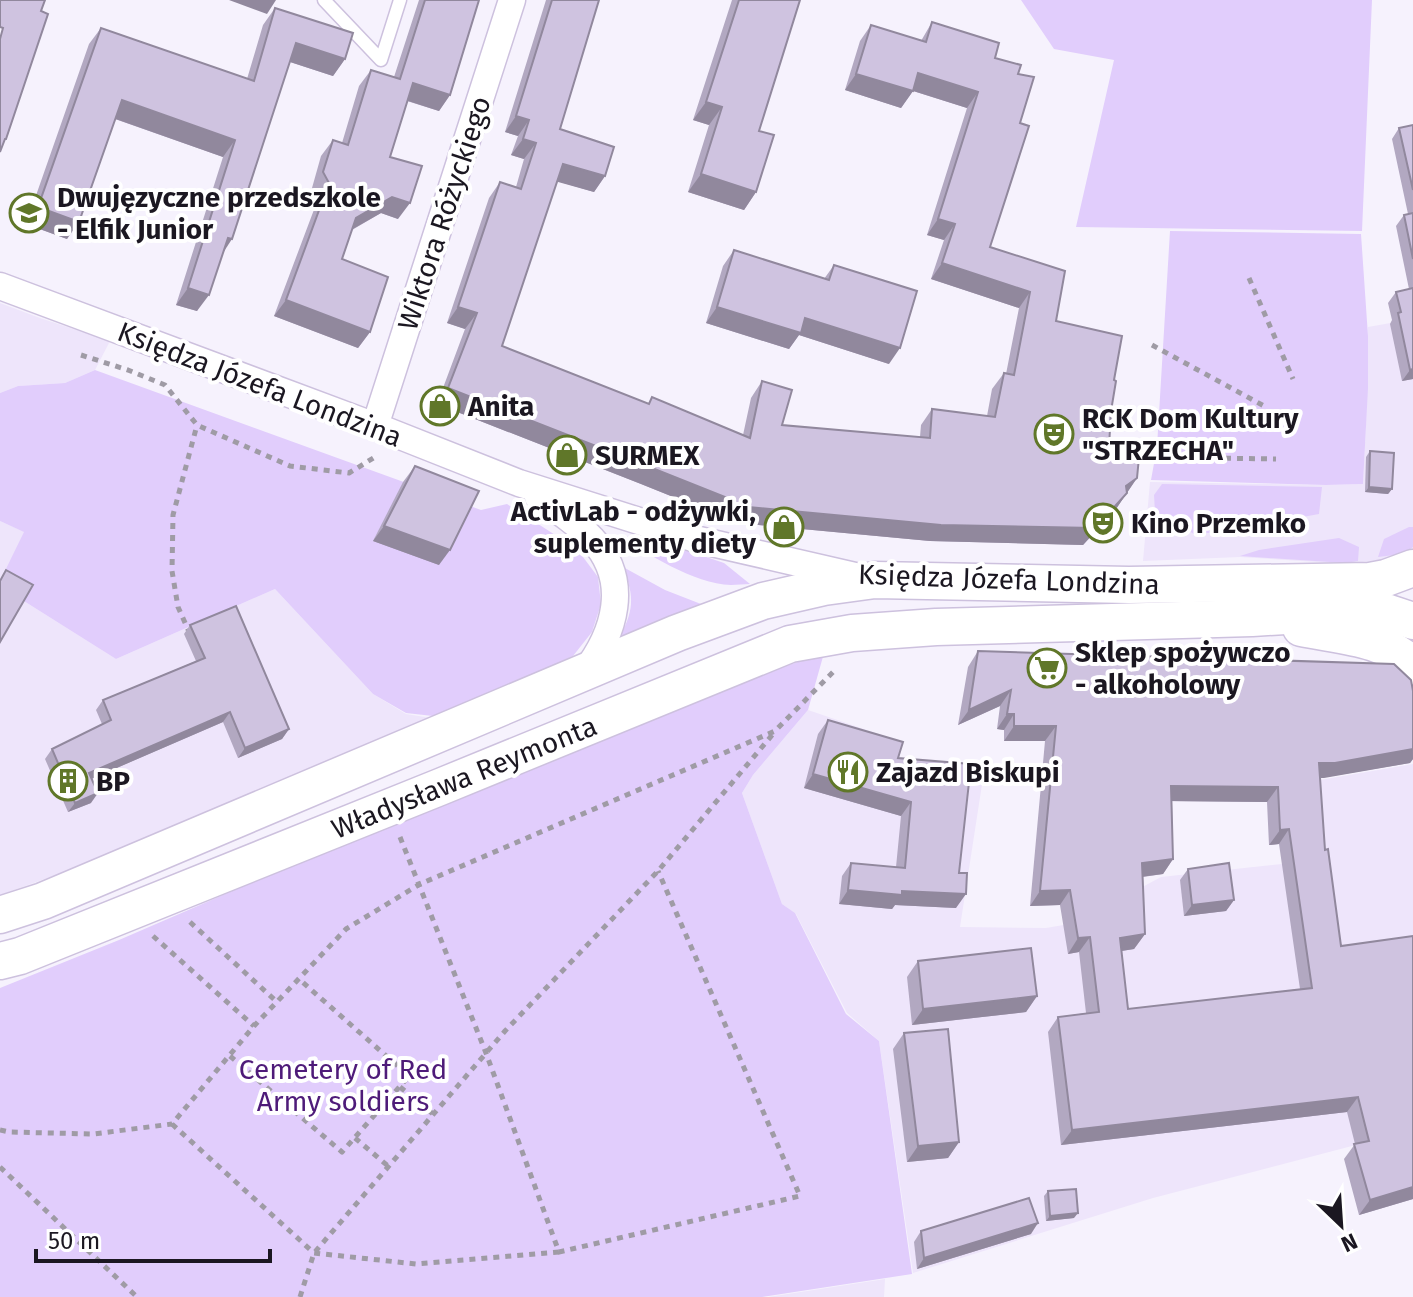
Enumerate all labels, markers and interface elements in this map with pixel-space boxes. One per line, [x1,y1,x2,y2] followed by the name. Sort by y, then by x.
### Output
[391,92,498,334] street label: Wiktora Różyckiego
[57,181,381,246] place label: Dwujęzyczne przedszkole - Elfik Junior
[8,192,50,234] school or university icon: Dwujęzyczne przedszkole - Elfik Junior
[113,315,407,454] street label: Księdza Józefa Londzina
[419,385,461,427] shop icon: Anita
[467,390,534,423] place label: Anita
[1082,402,1299,467] place label: RCK Dom Kultury "STRZECHA"
[1033,413,1075,455] theatre icon: RCK Dom Kultury "STRZECHA"
[546,434,588,476] shop icon: SURMEX
[595,439,700,472] place label: SURMEX
[510,495,756,560] place label: ActivLab - odżywki, suplementy diety
[1082,502,1124,544] theatre icon: Kino Przemko
[763,506,805,548] shop icon: ActivLab - odżywki, suplementy diety
[1131,507,1306,540] place label: Kino Przemko
[858,558,1160,601] street label: Księdza Józefa Londzina
[1075,636,1291,701] place label: Sklep spożywczo - alkoholowy
[1026,647,1068,689] supermarket icon: Sklep spożywczo - alkoholowy
[327,709,602,846] street label: Władysława Reymonta
[827,751,869,793] restaurant icon: Zajazd Biskupi
[876,756,1060,789] place label: Zajazd Biskupi
[47,760,89,802] building icon: BP
[96,765,130,798] place label: BP
[239,1053,447,1118] park label: Cemetery of Red Army soldiers
[1301,1185,1381,1265] north arrow
[36,1213,270,1263] scale bar
[48,1227,100,1255] text: 50 m
[1337,1227,1362,1258] text: N

